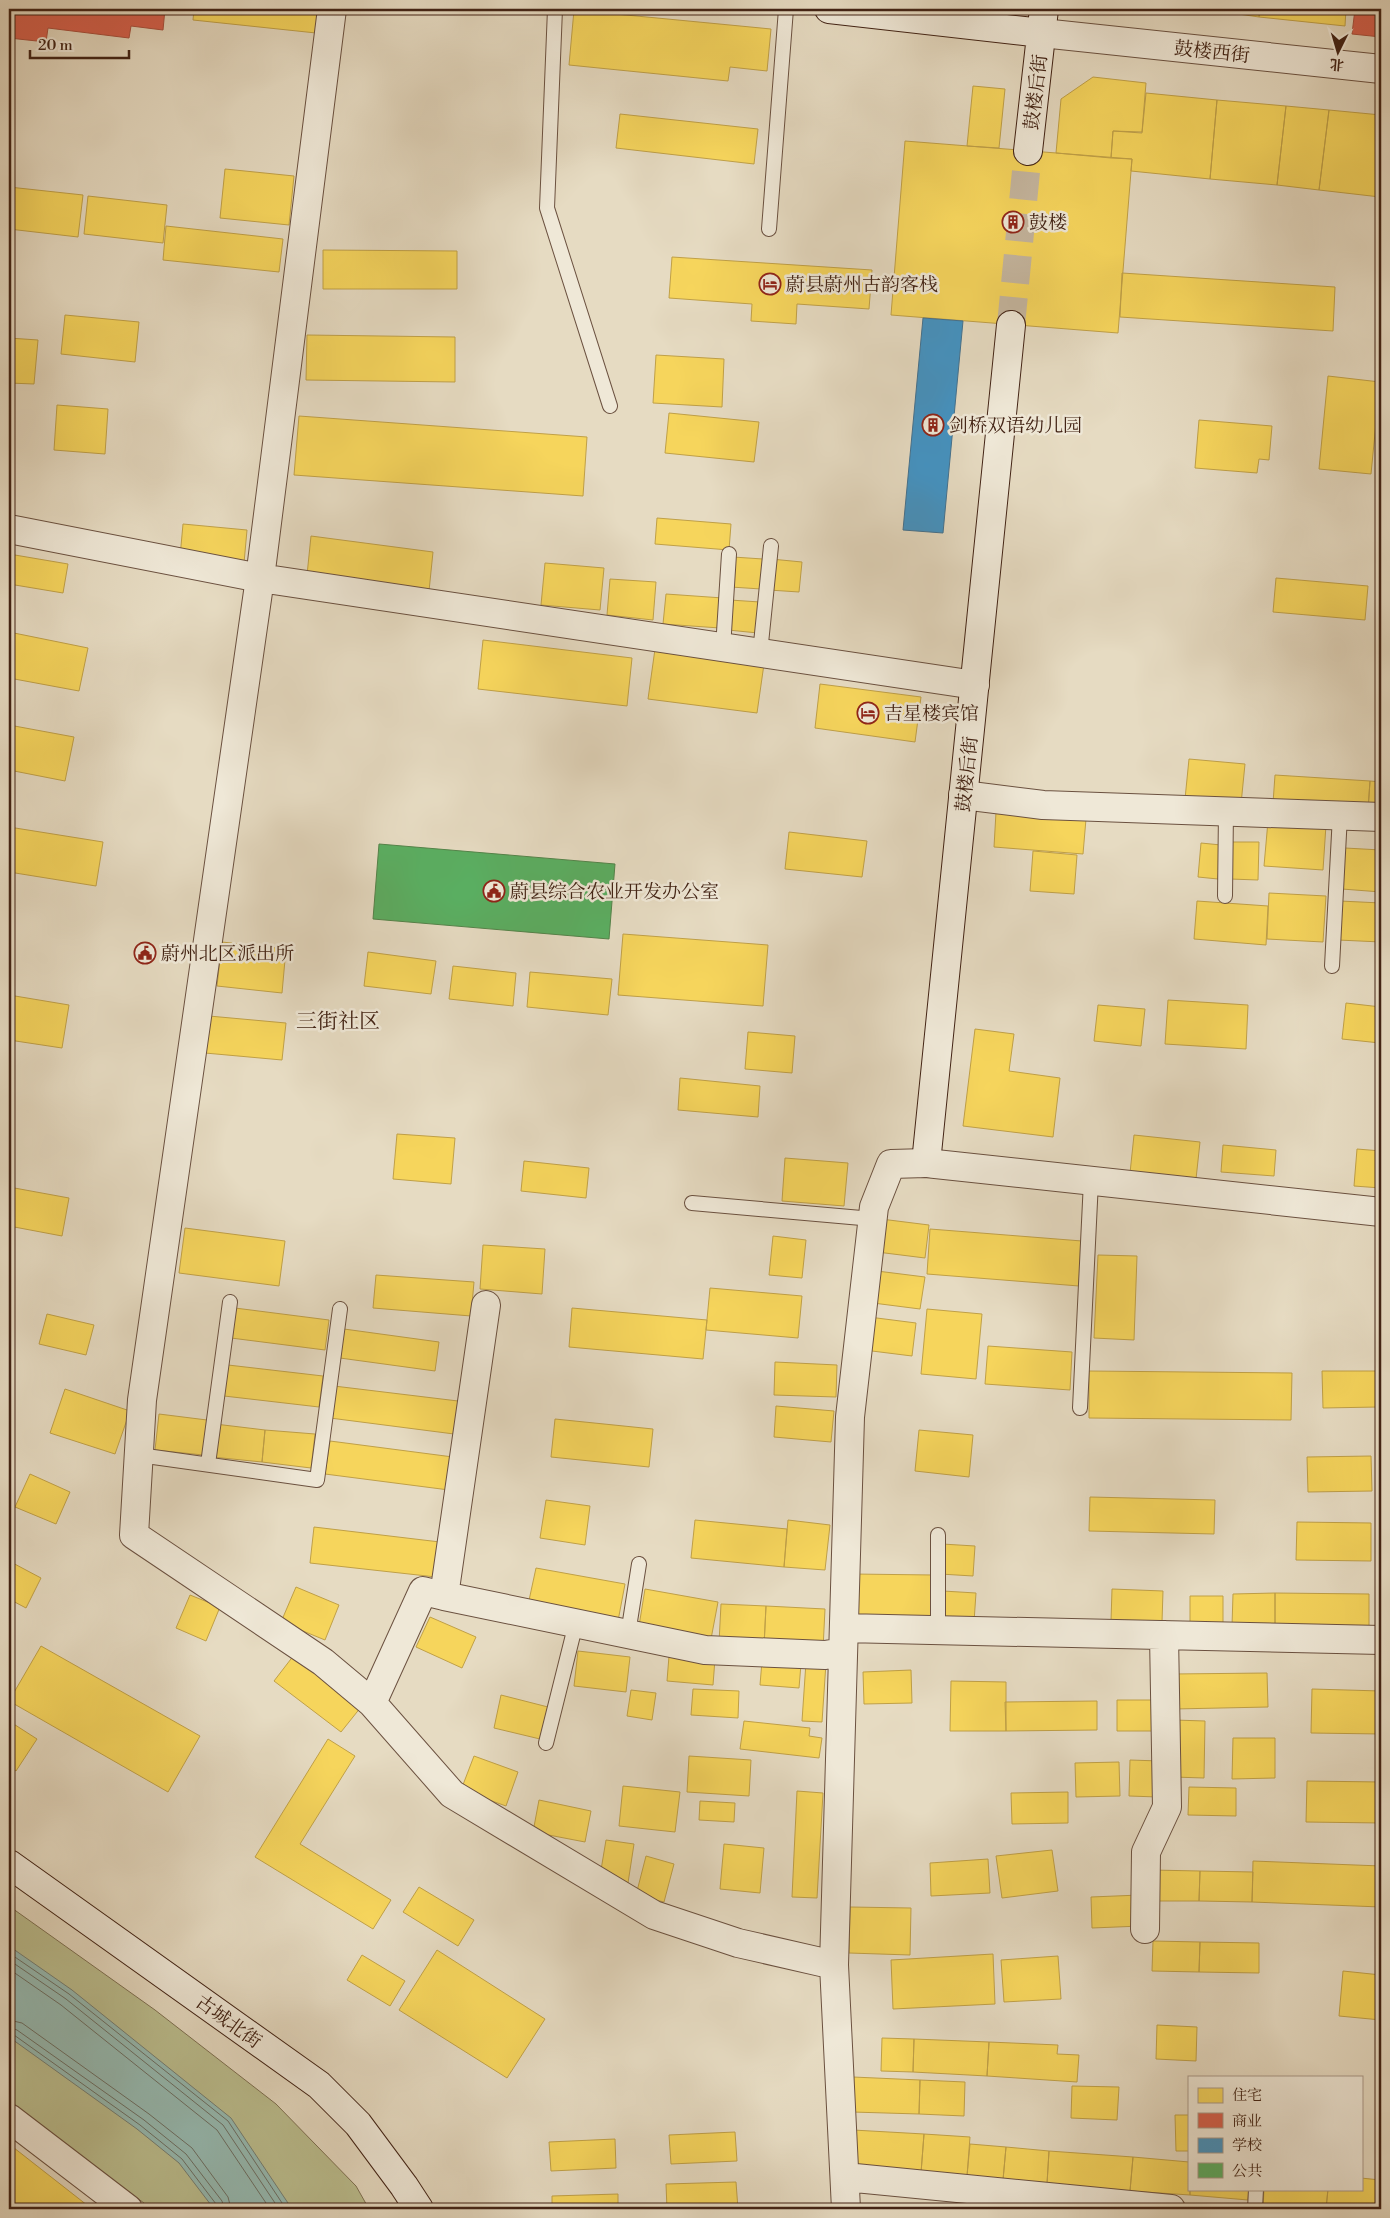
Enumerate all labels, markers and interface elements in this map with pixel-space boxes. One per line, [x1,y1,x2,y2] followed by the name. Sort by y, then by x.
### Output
[30,28,129,60] scale bar
[1312,28,1362,78] north arrow
[38,36,73,55] text: 20 m
[1173,36,1251,68] street label: 鼓楼西街
[1019,53,1053,131] street label: 鼓楼后街
[1329,54,1345,74] text: 北
[1001,210,1025,234] building icon: 鼓楼
[1029,211,1067,235] place label: 鼓楼
[758,272,782,296] hotel icon: 蔚县蔚州古韵客栈
[786,273,938,297] place label: 蔚县蔚州古韵客栈
[921,413,945,437] building icon: 剑桥双语幼儿园
[949,414,1082,438] place label: 剑桥双语幼儿园
[856,701,880,725] hotel icon: 吉星楼宾馆
[884,702,979,726] place label: 吉星楼宾馆
[951,735,983,813] street label: 鼓楼后街
[482,879,506,903] public building icon: 蔚县综合农业开发办公室
[510,880,719,904] place label: 蔚县综合农业开发办公室
[133,941,157,965] public building icon: 蔚州北区派出所
[161,942,294,966] place label: 蔚州北区派出所
[296,1009,380,1035] district label: 三街社区
[191,1990,266,2054] street label: 古城北街
[1188,2076,1362,2190] legend
[1232,2086,1262,2105] text: 住宅
[1232,2112,1262,2131] text: 商业
[1232,2136,1262,2155] text: 学校
[1232,2162,1262,2181] text: 公共

